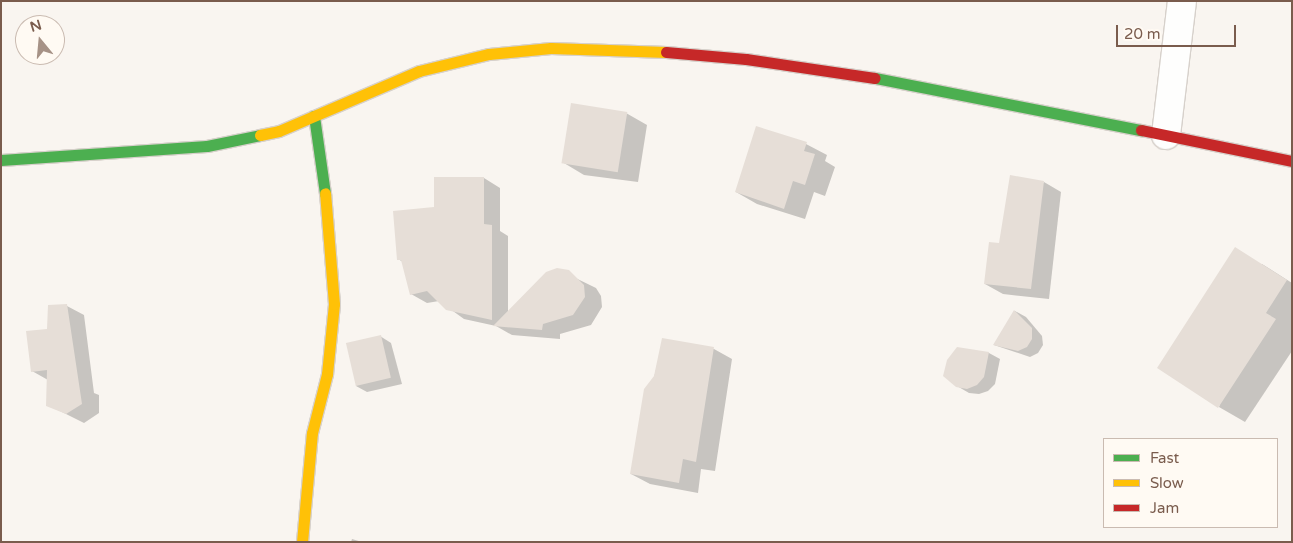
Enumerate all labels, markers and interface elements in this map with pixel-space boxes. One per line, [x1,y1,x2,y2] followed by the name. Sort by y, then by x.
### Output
[15,15,65,65] north arrow
[1118,15,1238,47] scale bar
[28,16,44,36] text: N
[1124,25,1161,43] text: 20 m
[1103,438,1278,528] legend
[1150,449,1179,467] text: Fast
[1150,474,1184,492] text: Slow
[1150,499,1179,517] text: Jam

